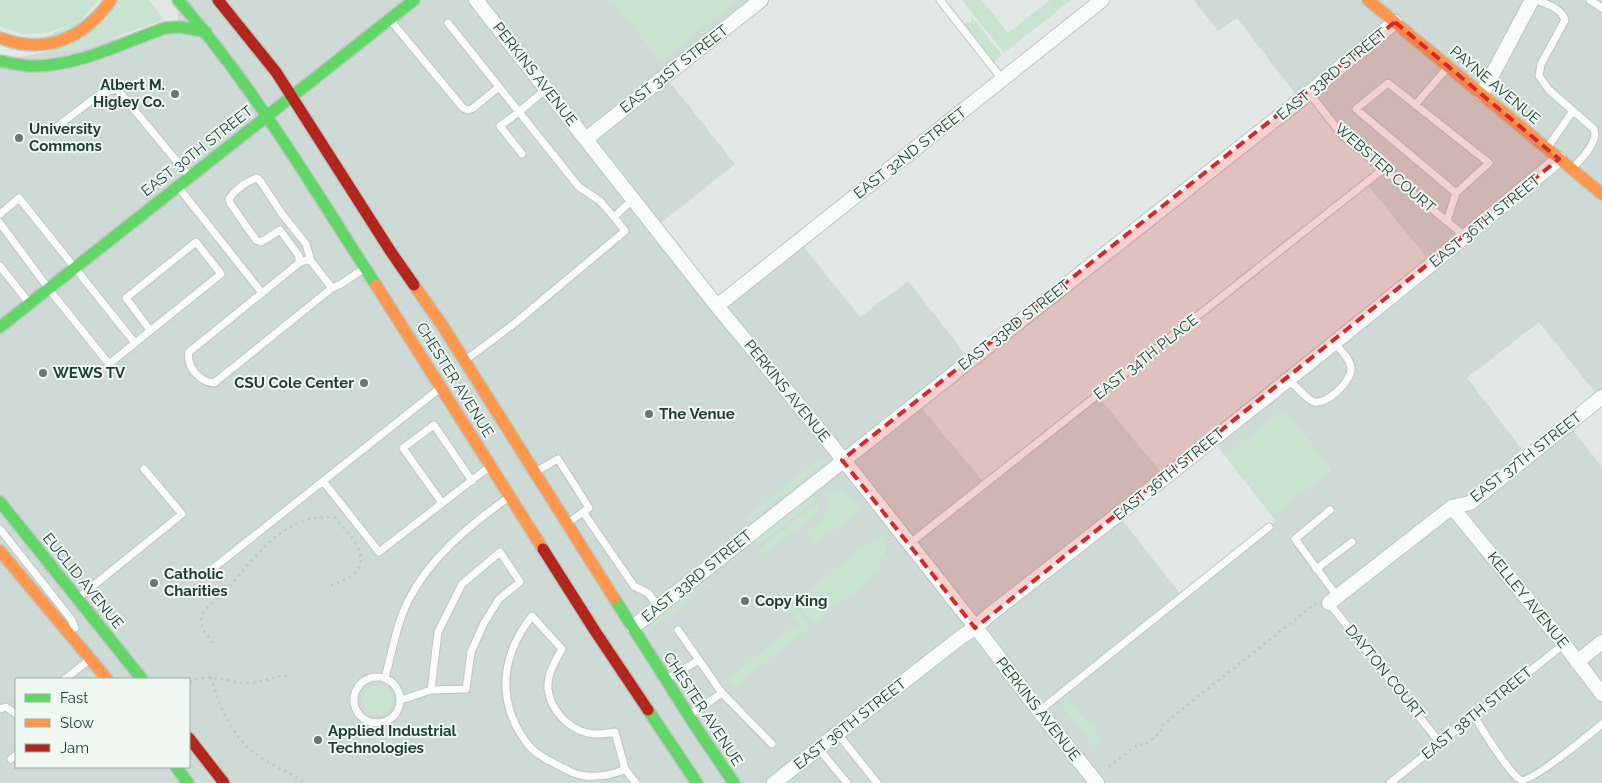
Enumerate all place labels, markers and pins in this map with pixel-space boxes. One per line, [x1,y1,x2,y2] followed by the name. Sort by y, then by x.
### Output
[93,76,165,111] place label: Albert M. Higley Co.
[169,88,181,100] marker: Albert M. Higley Co.
[29,120,102,155] place label: University Commons
[13,132,25,144] marker: University Commons
[53,364,126,382] place label: WEWS TV
[37,367,49,379] marker: WEWS TV
[234,374,354,392] place label: CSU Cole Center
[358,377,370,389] marker: CSU Cole Center
[659,405,735,423] place label: The Venue
[643,408,655,420] marker: The Venue
[164,565,228,600] place label: Catholic Charities
[148,577,160,589] marker: Catholic Charities
[755,592,827,610] place label: Copy King
[739,595,751,607] marker: Copy King
[328,722,457,757] place label: Applied Industrial Technologies
[312,734,324,746] marker: Applied Industrial Technologies

